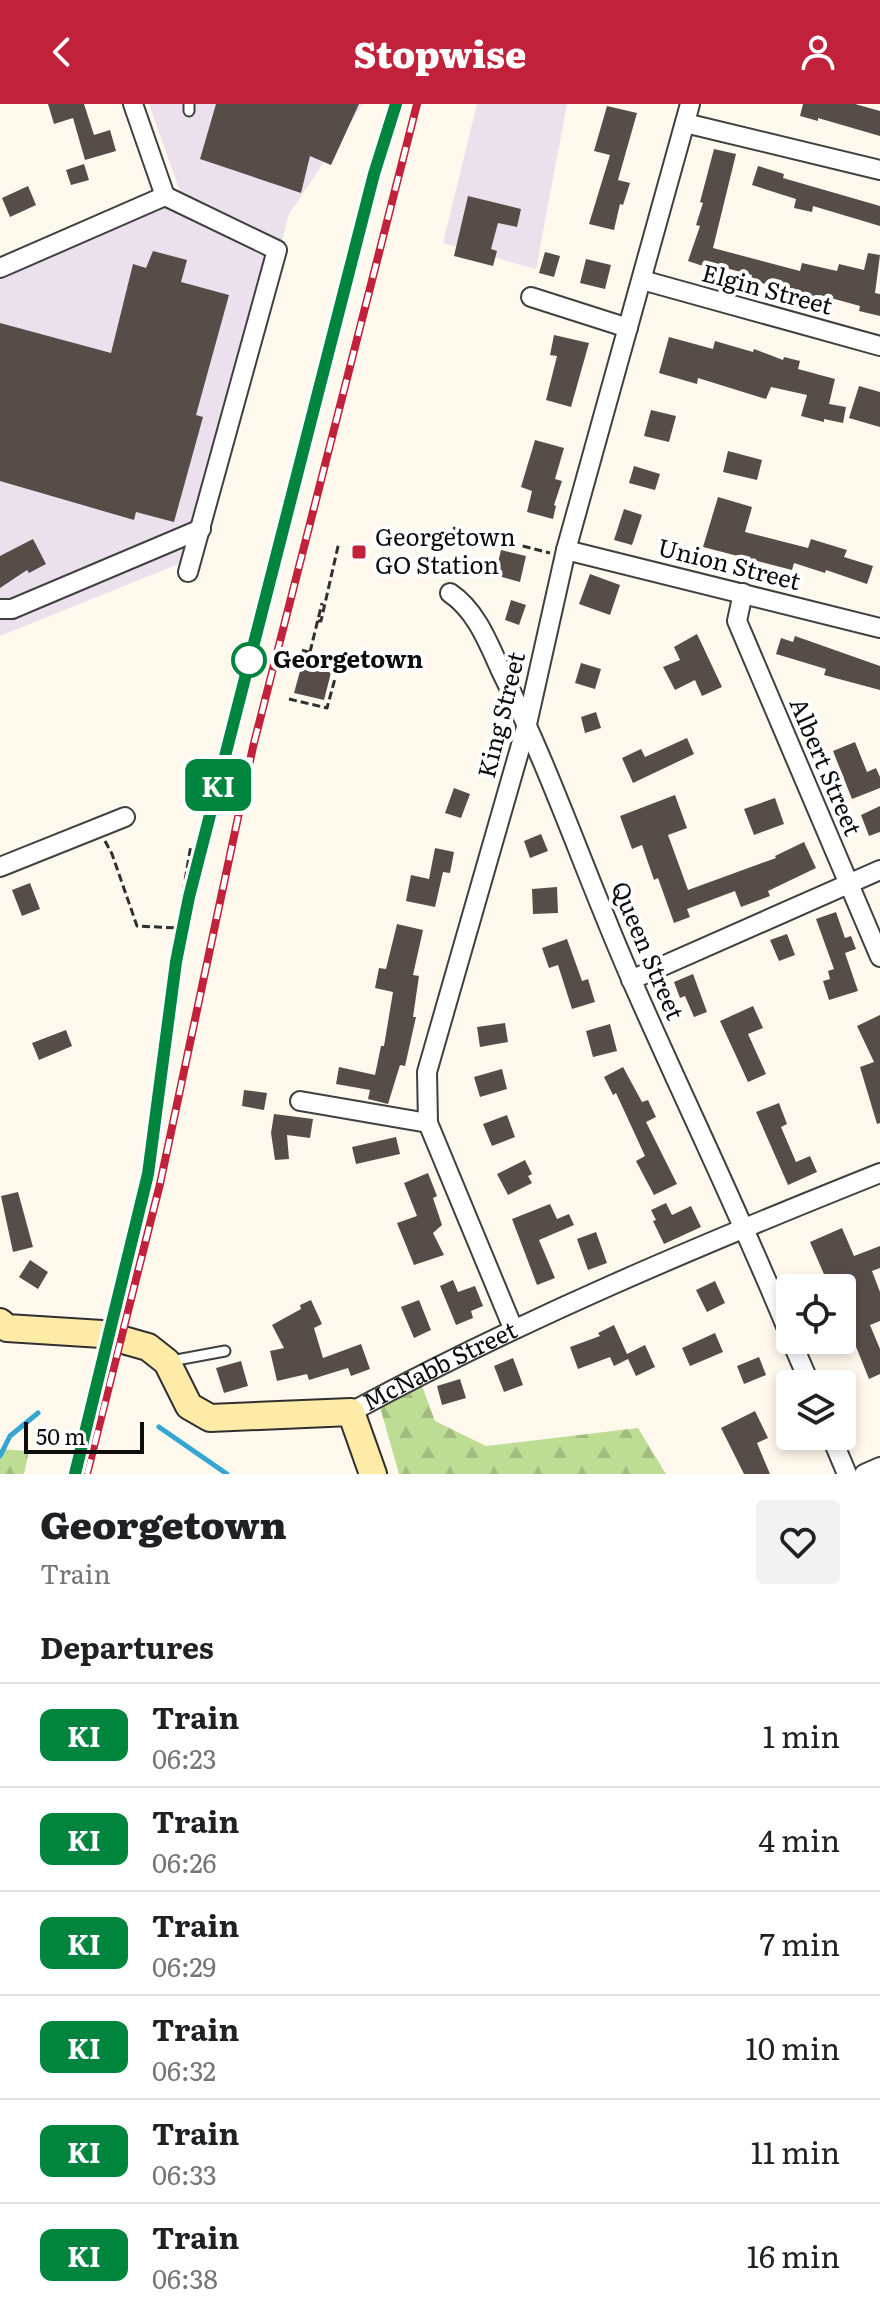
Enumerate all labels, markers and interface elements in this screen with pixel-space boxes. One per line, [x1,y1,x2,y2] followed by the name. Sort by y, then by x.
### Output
[354,26,526,79] text: Stopwise
[40,30,84,74] icon: back
[796,30,840,74] icon: person
[698,253,837,322] street label: Elgin Street
[375,518,516,581] place label: Georgetown GO Station
[655,528,805,597] street label: Union Street
[350,543,368,561] marker: Georgetown GO Station
[273,640,423,675] place label: Georgetown
[232,643,266,677] marker: Georgetown
[467,647,532,781] street label: King Street
[782,692,872,841] street label: Albert Street
[182,759,254,811] line badge: KI
[201,764,235,806] text: KI
[604,875,694,1025] street label: Queen Street
[776,1274,856,1450] map controls
[776,1274,856,1354] button: locate
[355,1311,522,1418] street label: McNabb Street
[776,1370,856,1450] button: layers
[24,1418,144,1454] scale bar
[36,1419,86,1452] text: 50 m
[40,1494,287,1551] text: Georgetown
[756,1500,840,1584] button: heart
[40,1553,111,1592] text: Train
[40,1624,214,1668] text: Departures
[152,1694,239,1738] text: Train
[763,1713,840,1757] text: 1 min
[67,1714,101,1756] text: KI
[152,1738,217,1777] text: 06:23
[152,1798,239,1842] text: Train
[759,1817,840,1861] text: 4 min
[67,1818,101,1860] text: KI
[152,1842,217,1881] text: 06:26
[152,1902,239,1946] text: Train
[760,1921,840,1965] text: 7 min
[67,1922,101,1964] text: KI
[152,1946,216,1985] text: 06:29
[152,2006,239,2050] text: Train
[746,2025,840,2069] text: 10 min
[67,2026,101,2068] text: KI
[152,2050,216,2089] text: 06:32
[152,2110,239,2154] text: Train
[751,2129,840,2173] text: 11 min
[67,2130,101,2172] text: KI
[152,2154,217,2193] text: 06:33
[152,2214,239,2258] text: Train
[747,2233,840,2277] text: 16 min
[67,2234,101,2276] text: KI
[152,2258,218,2297] text: 06:38

